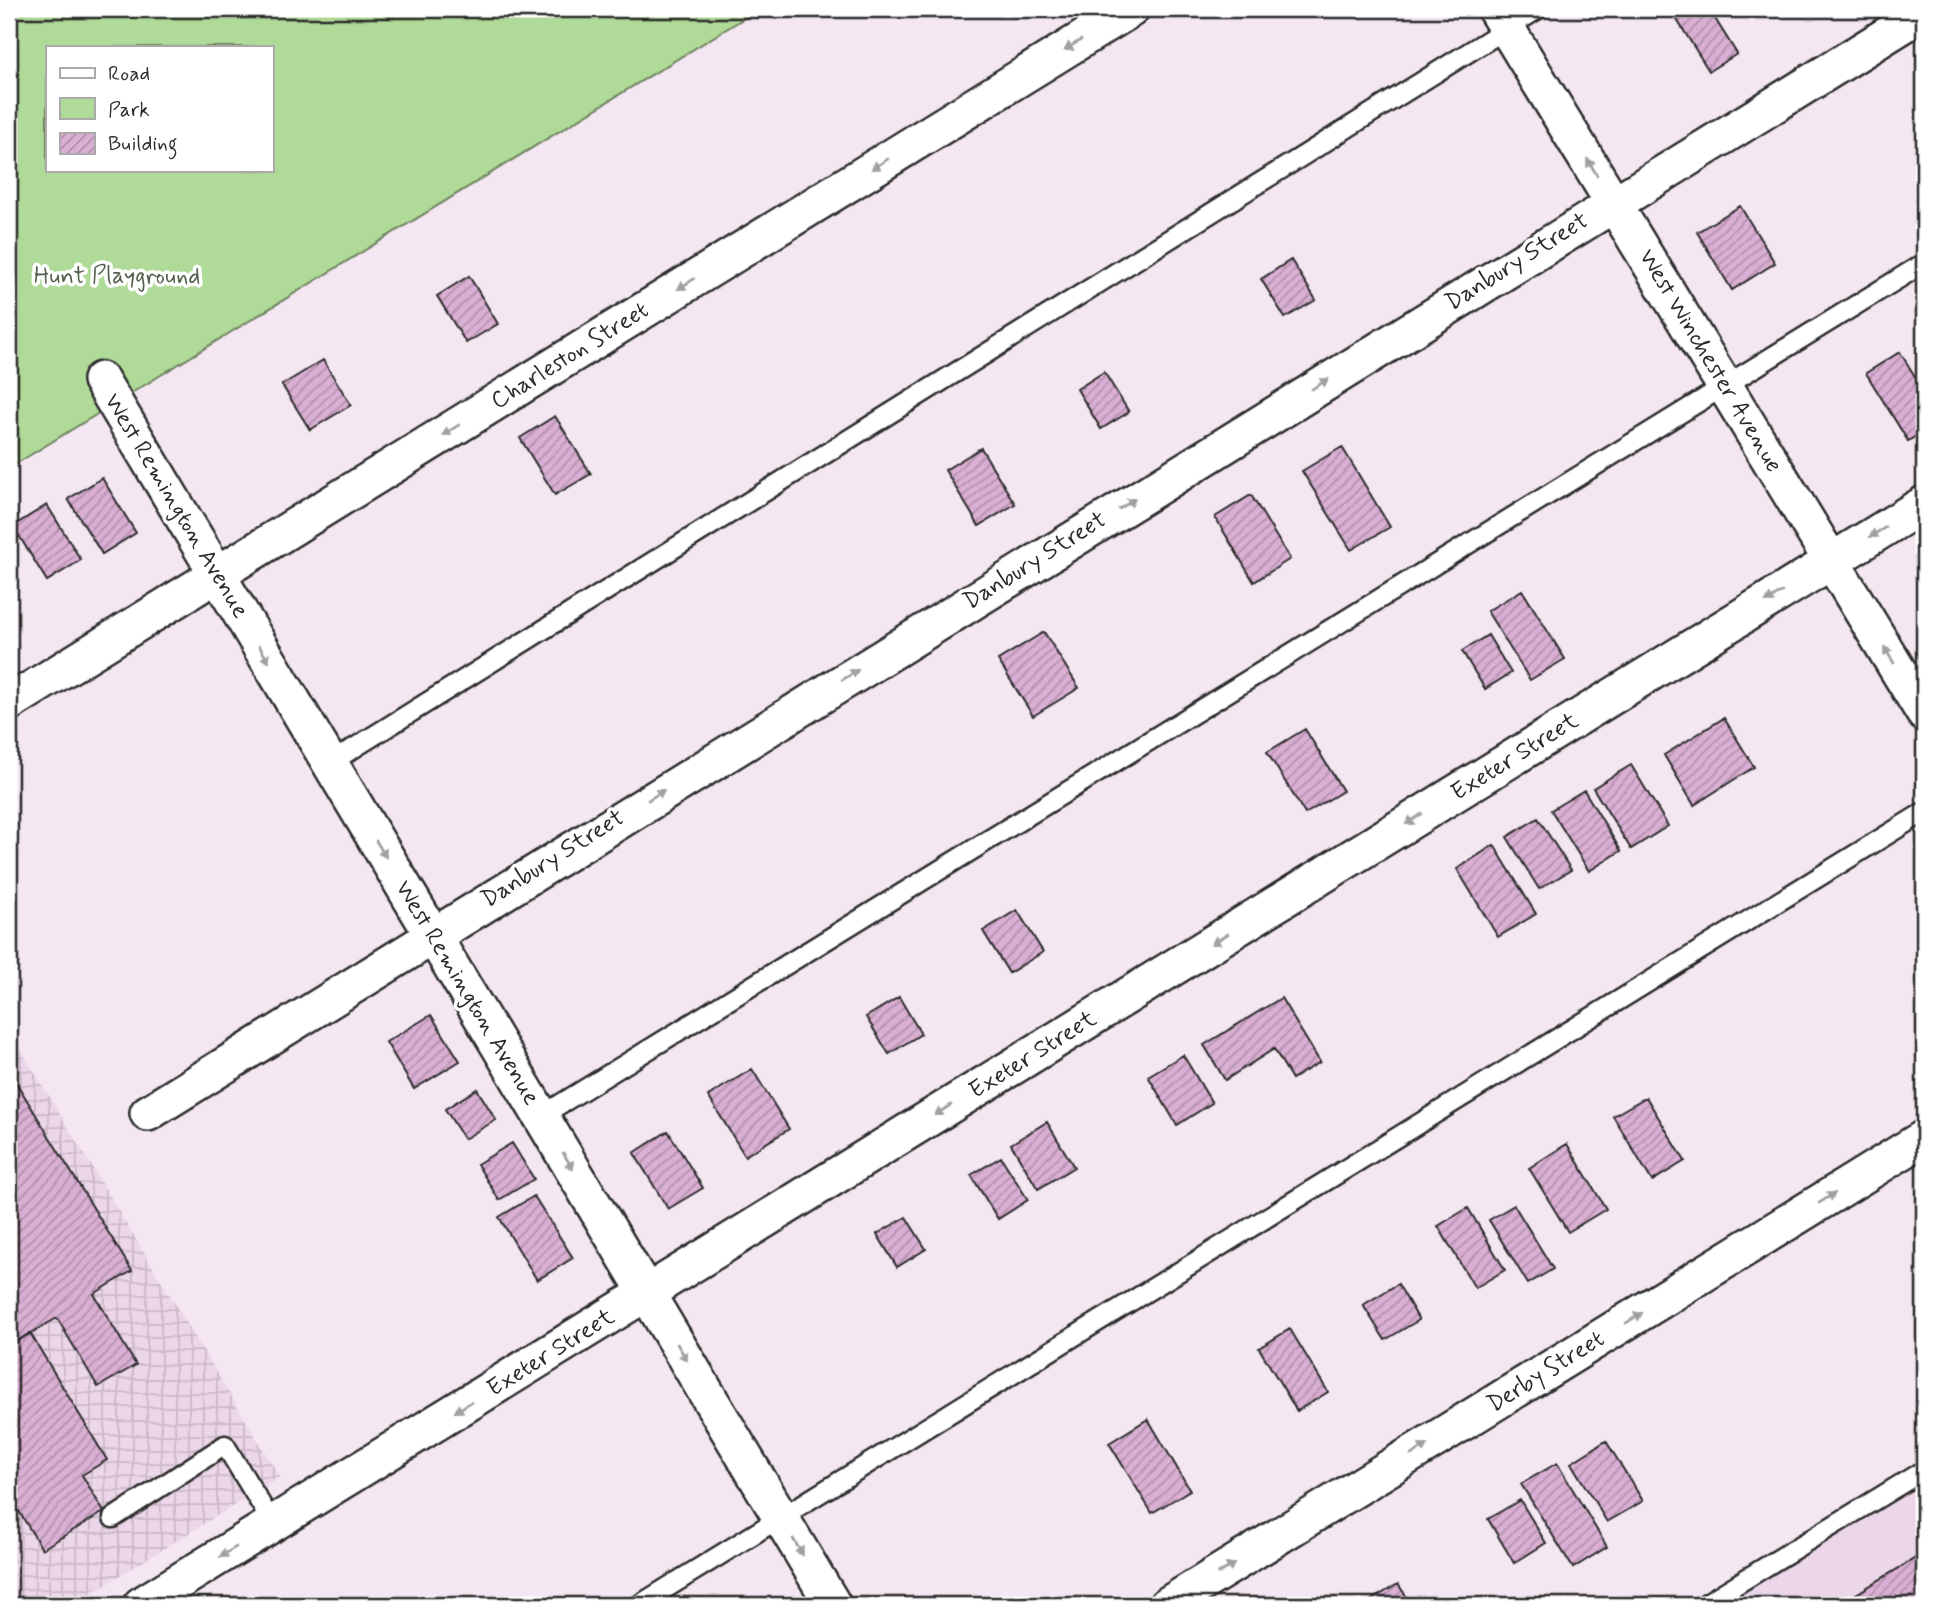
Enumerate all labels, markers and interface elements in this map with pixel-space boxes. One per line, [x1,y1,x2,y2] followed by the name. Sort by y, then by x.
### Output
[1063,38,1083,51] one-way arrow
[46,46,273,172] legend
[108,60,150,88] text: Road
[108,96,150,124] text: Park
[108,130,178,160] text: Building
[870,158,889,171] one-way arrow
[1585,158,1598,177] one-way arrow
[1440,206,1594,318] street label: Danbury Street
[1631,244,1789,478] street label: West Winchester Avenue
[34,261,200,292] park label: Hunt Playground
[677,278,696,291] one-way arrow
[485,295,655,417] street label: Charleston Street
[1310,378,1330,391] one-way arrow
[97,388,255,624] street label: West Remington Avenue
[441,423,461,436] one-way arrow
[1117,498,1136,510] one-way arrow
[958,505,1112,617] street label: Danbury Street
[1868,526,1888,539] one-way arrow
[1764,590,1783,603] one-way arrow
[258,645,271,664] one-way arrow
[1882,645,1895,664] one-way arrow
[840,669,859,682] one-way arrow
[1445,705,1585,809] street label: Exeter Street
[647,789,666,802] one-way arrow
[476,803,630,915] street label: Danbury Street
[1404,813,1423,826] one-way arrow
[375,840,387,859] one-way arrow
[388,875,546,1111] street label: West Remington Avenue
[1211,933,1230,945] one-way arrow
[963,1003,1103,1107] street label: Exeter Street
[934,1104,953,1117] one-way arrow
[561,1152,574,1171] one-way arrow
[1818,1192,1837,1204] one-way arrow
[481,1301,621,1405] street label: Exeter Street
[1624,1311,1643,1324] one-way arrow
[1482,1324,1610,1420] street label: Derby Street
[675,1343,688,1362] one-way arrow
[454,1400,473,1413] one-way arrow
[1410,1443,1429,1456] one-way arrow
[792,1538,805,1557] one-way arrow
[218,1545,238,1558] one-way arrow
[1216,1563,1235,1576] one-way arrow

